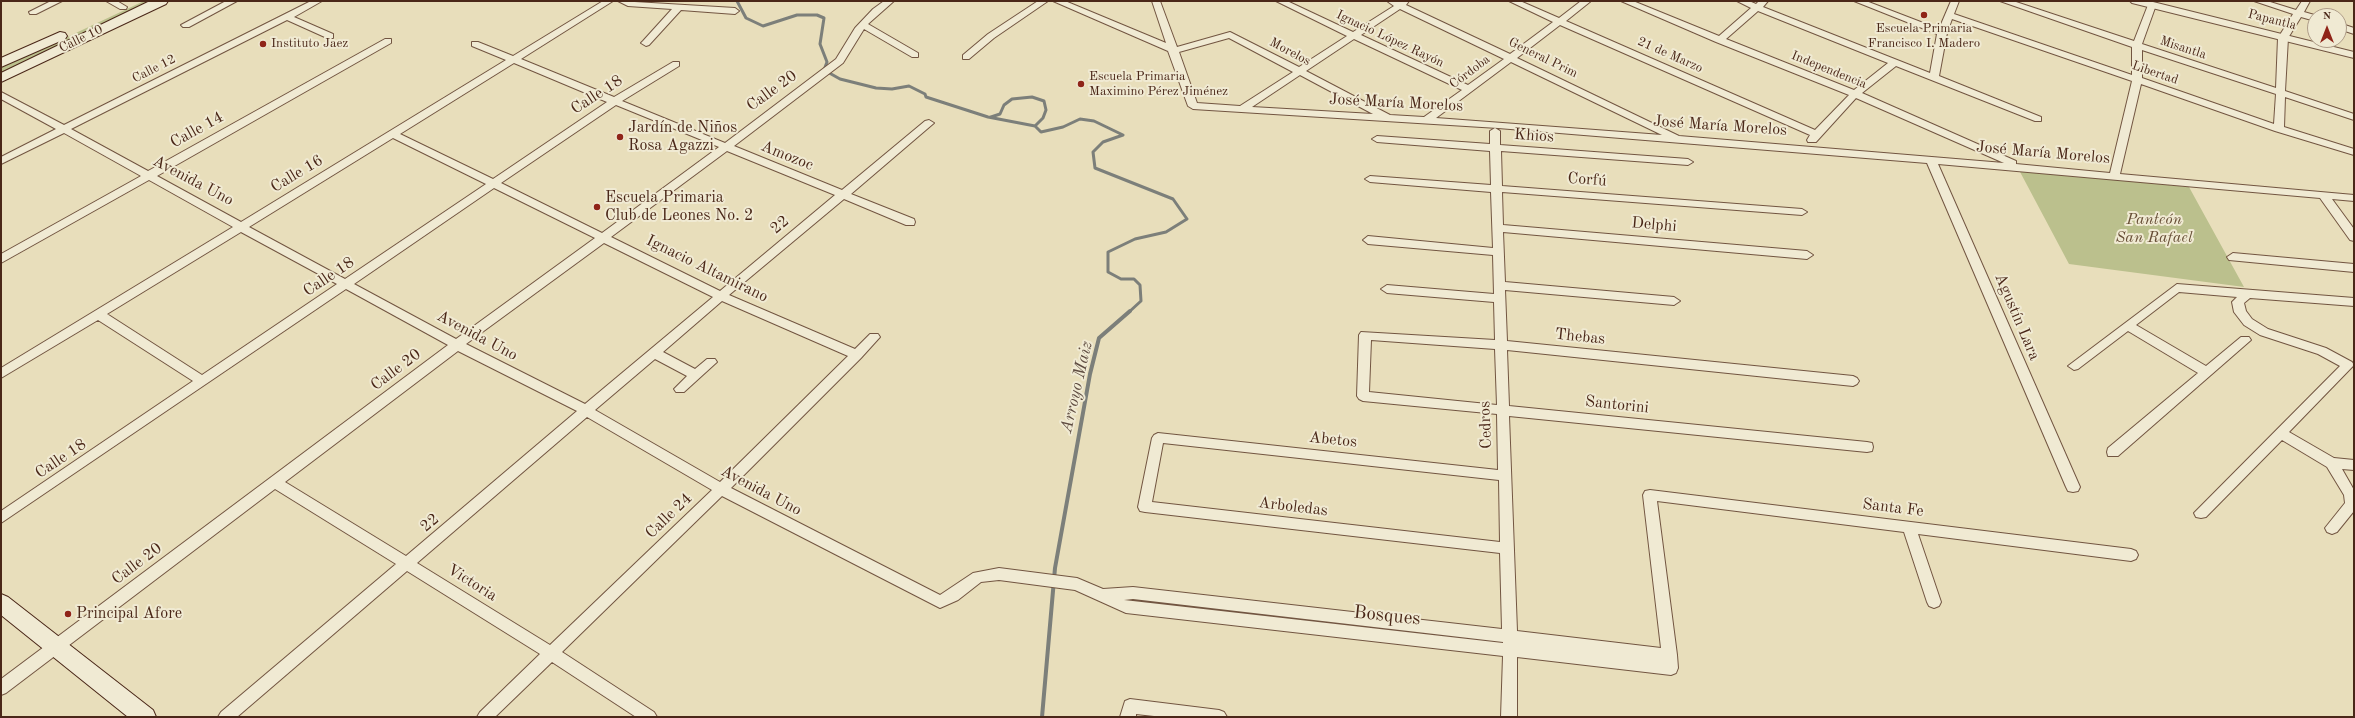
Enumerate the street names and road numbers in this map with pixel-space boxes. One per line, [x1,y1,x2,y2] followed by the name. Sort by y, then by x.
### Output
[2246,6,2298,34] street label: Papantla
[1334,7,1446,71] street label: Ignacio López Rayón
[57,22,105,56] street label: Calle 10
[2158,33,2208,63] street label: Misantla
[1506,34,1580,82] street label: General Prim
[1635,34,1705,76] street label: 21 de Marzo
[1267,35,1313,69] street label: Morelos
[1789,48,1869,92] street label: Independencia
[130,51,178,87] street label: Calle 12
[1447,52,1493,92] street label: Córdoba
[2130,58,2180,88] street label: Libertad
[743,66,801,116] street label: Calle 20
[568,71,626,119] street label: Calle 18
[1328,90,1464,116] street label: José María Morelos
[167,108,227,152] street label: Calle 14
[1652,112,1788,140] street label: José María Morelos
[1513,125,1555,147] street label: Khios
[758,137,816,175] street label: Amozoc
[1975,138,2111,168] street label: José María Morelos
[267,151,327,197] street label: Calle 16
[149,152,237,210] street label: Avenida Uno
[1567,169,1607,191] street label: Corfú
[767,212,793,238] street label: 22
[1631,213,1677,237] street label: Delphi
[643,231,771,307] street label: Ignacio Altamirano
[300,253,358,301] street label: Calle 18
[1990,271,2044,363] street label: Agustín Lara
[433,307,521,365] street label: Avenida Uno
[1554,325,1606,349] street label: Thebas
[367,345,425,395] street label: Calle 20
[1584,392,1650,418] street label: Santorini
[1476,401,1496,449] street label: Cedros
[1308,428,1358,452] street label: Abetos
[32,435,90,483] street label: Calle 18
[717,462,805,520] street label: Avenida Uno
[642,489,696,543] street label: Calle 24
[1257,493,1329,521] street label: Arboledas
[1861,495,1925,521] street label: Santa Fe
[417,510,443,536] street label: 22
[108,539,166,589] street label: Calle 20
[443,560,501,606] street label: Victoria
[1352,601,1422,631] street label: Bosques

